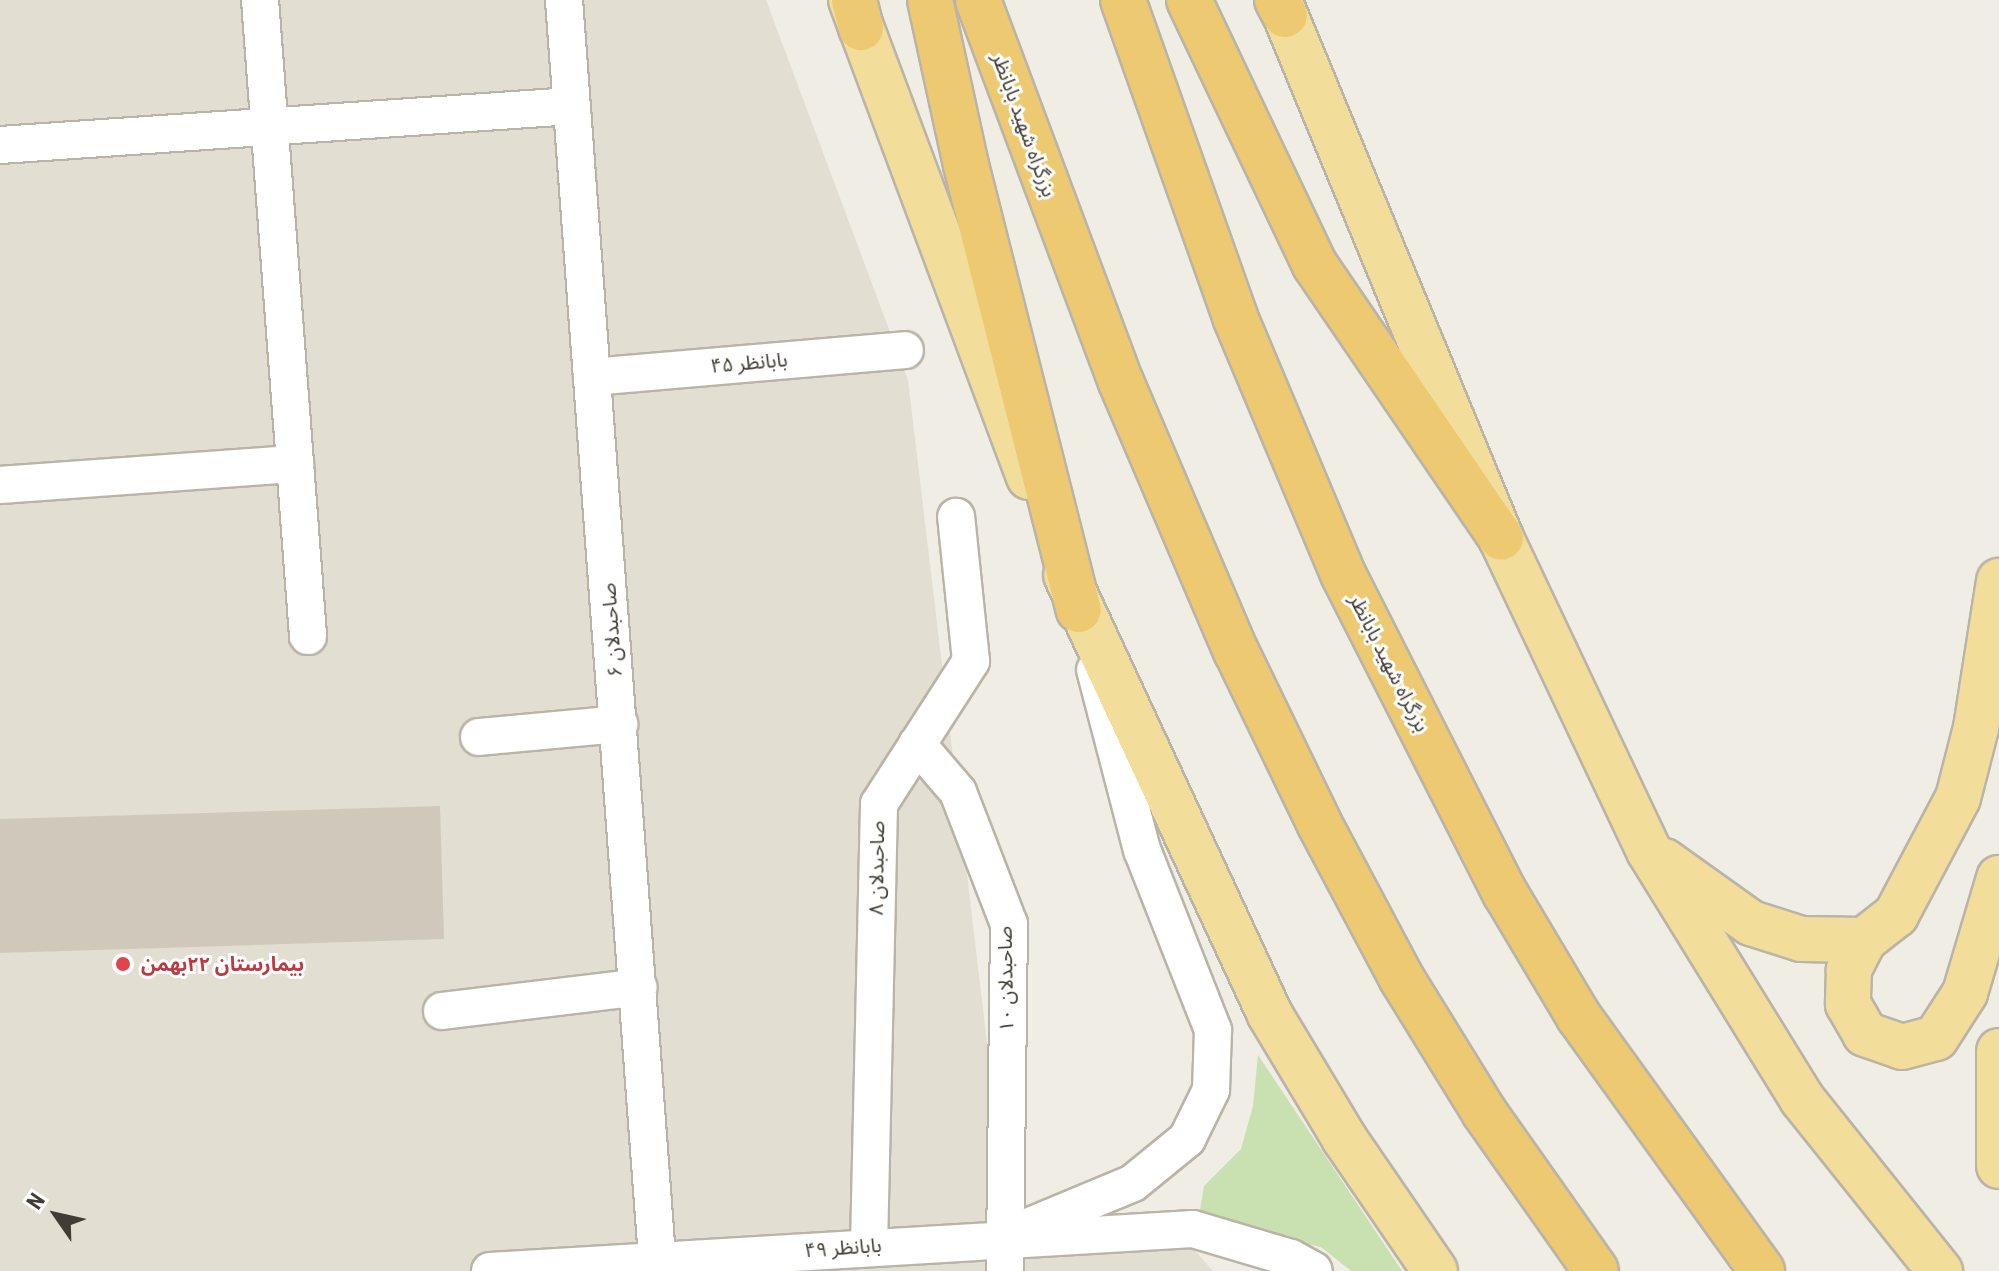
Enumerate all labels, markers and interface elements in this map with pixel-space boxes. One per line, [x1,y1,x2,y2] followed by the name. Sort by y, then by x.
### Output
[987,50,1061,200] street label: بزرگراه شهید بابانظر
[709,348,789,378] street label: بابانظر ۴۵
[597,582,627,678] street label: صاحبدلان ۶
[1344,590,1434,736] street label: بزرگراه شهید بابانظر
[864,821,890,915] street label: صاحبدلان ۸
[993,926,1019,1032] street label: صاحبدلان ۱۰
[141,952,304,976] place label: بيمارستان ٢٢بهمن
[112,953,134,975] marker: بيمارستان ٢٢بهمن
[16,1175,96,1255] north arrow
[22,1189,50,1214] text: N
[804,1233,882,1263] street label: بابانظر ۴۹

